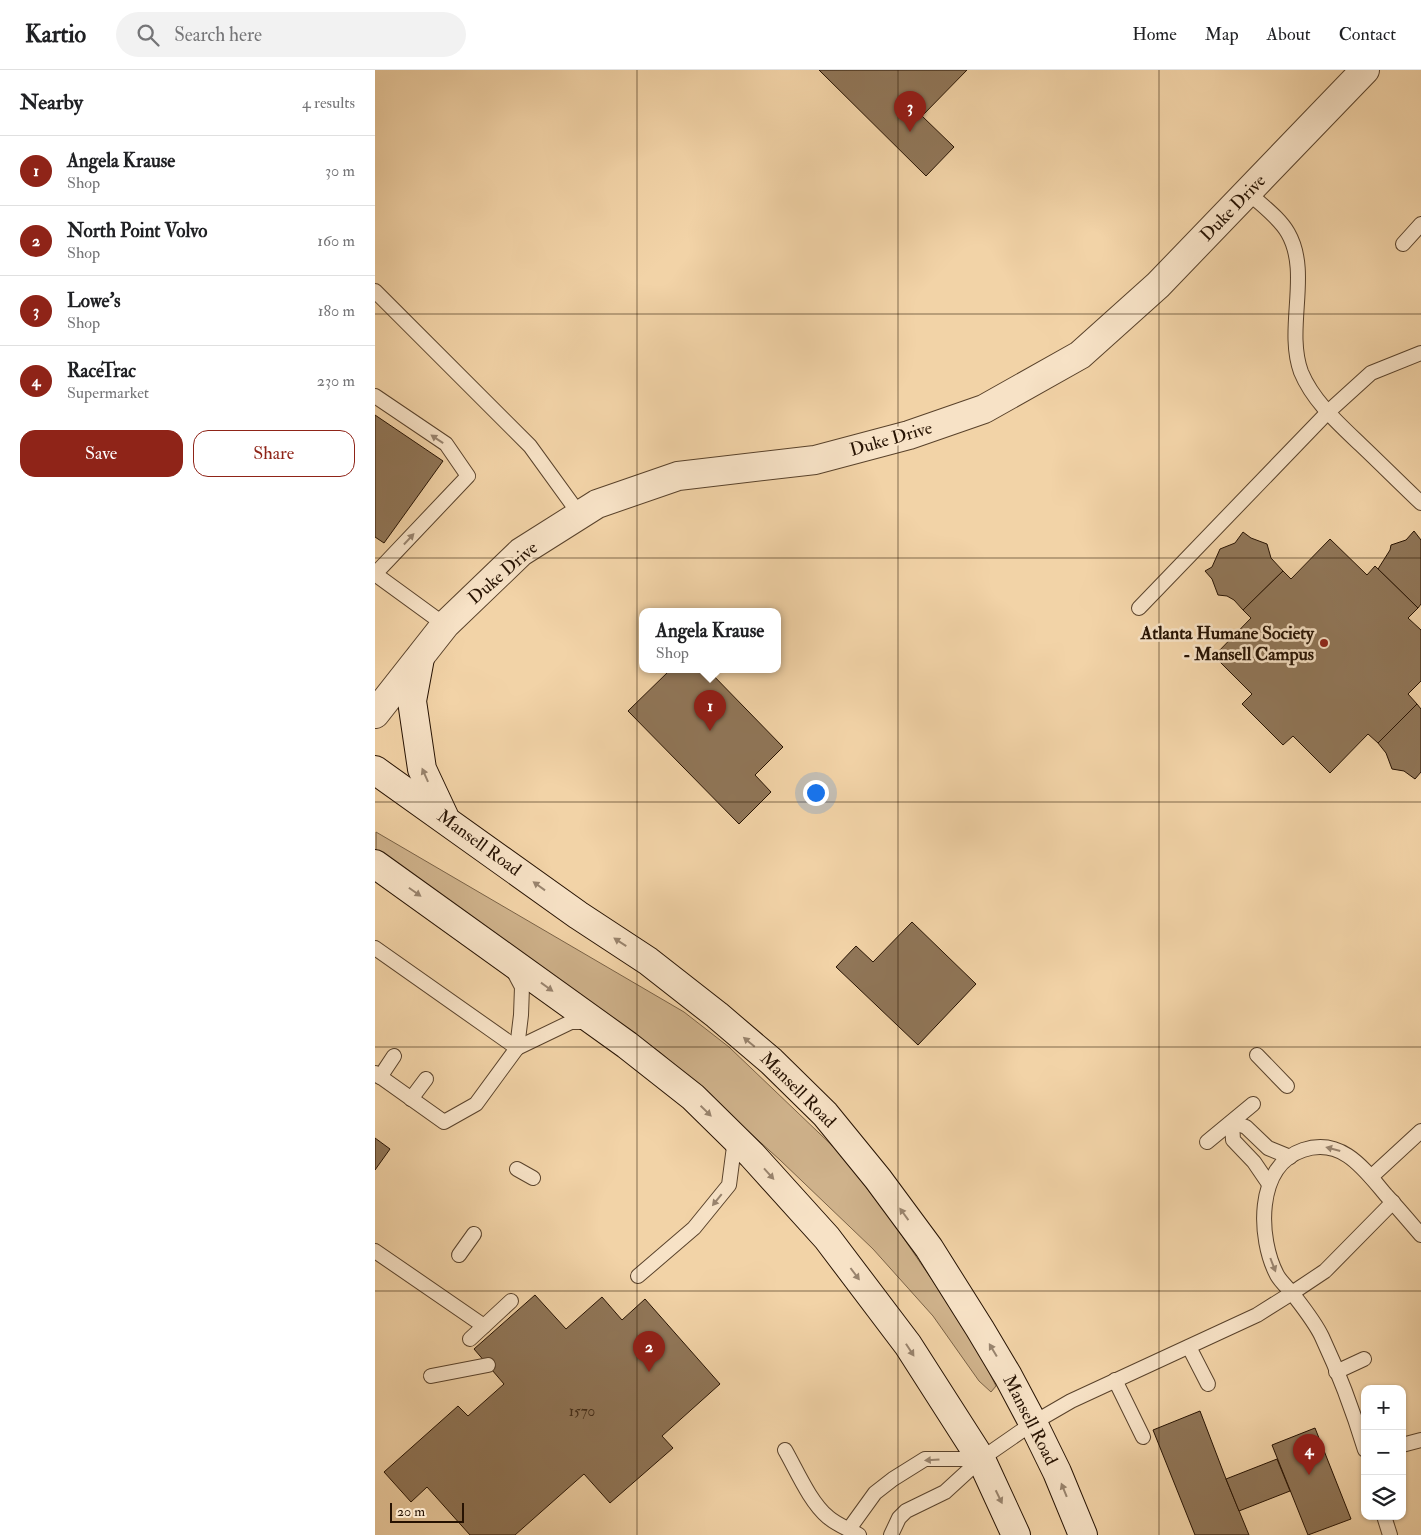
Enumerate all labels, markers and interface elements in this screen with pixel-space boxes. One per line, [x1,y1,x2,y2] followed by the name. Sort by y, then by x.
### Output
[116,12,466,57] search box
[25,19,86,50] text: Kartio
[134,21,162,49] icon: search
[174,23,262,47] text: Search here
[1132,23,1177,46] text: Home
[1205,23,1239,46] text: Map
[1267,23,1311,46] text: About
[1339,23,1396,46] text: Contact
[20,89,83,116] text: Nearby
[894,91,926,132] pin: 3
[302,93,355,113] text: 4 results
[67,149,175,173] text: Angela Krause
[33,161,39,181] text: 1
[325,161,355,181] text: 30 m
[1195,169,1271,247] street label: Duke Drive
[67,173,100,193] text: Shop
[67,219,207,243] text: North Point Volvo
[32,231,40,251] text: 2
[317,231,355,251] text: 160 m
[67,243,100,263] text: Shop
[67,289,120,313] text: Lowe's
[33,301,39,321] text: 3
[318,301,355,321] text: 180 m
[67,313,100,333] text: Shop
[67,359,136,383] text: RaceTrac
[32,371,40,391] text: 4
[317,371,355,391] text: 230 m
[67,383,149,403] text: Supermarket
[847,416,935,462] street label: Duke Drive
[20,430,183,477] button: Save
[193,430,355,477] button: Share
[431,434,444,444] one-way arrow
[403,533,415,545] one-way arrow
[463,536,543,610] street label: Duke Drive
[639,608,781,673] popup
[656,619,764,643] text: Angela Krause
[1140,622,1315,666] place label: Atlanta Humane Society - Mansell Campus
[1318,637,1330,649] marker: Atlanta Humane Society - Mansell Campus
[656,643,689,663] text: Shop
[694,690,726,731] pin: 1
[420,768,428,782] one-way arrow
[803,780,829,806] your location
[432,805,526,881] street label: Mansell Road
[532,881,546,891] one-way arrow
[408,887,422,897] one-way arrow
[614,938,627,947] one-way arrow
[540,982,554,992] one-way arrow
[743,1036,755,1048] one-way arrow
[755,1047,841,1133] street label: Mansell Road
[700,1105,712,1117] one-way arrow
[1325,1145,1340,1153] one-way arrow
[763,1167,775,1179] one-way arrow
[711,1193,722,1206] one-way arrow
[899,1207,909,1221] one-way arrow
[1270,1257,1277,1272] one-way arrow
[849,1267,860,1280] one-way arrow
[633,1331,665,1372] pin: 2
[906,1343,915,1357] one-way arrow
[988,1343,997,1357] one-way arrow
[997,1371,1063,1469] street label: Mansell Road
[1361,1385,1406,1520] map controls
[1361,1385,1406,1430] button: +
[569,1402,595,1421] house number: 1570
[1361,1430,1406,1475] button: −
[1293,1434,1325,1475] pin: 4
[924,1456,940,1464] one-way arrow
[1361,1475,1406,1520] button: layers
[1060,1483,1068,1497] one-way arrow
[995,1490,1003,1504] one-way arrow
[390,1500,464,1523] scale bar
[397,1503,425,1520] text: 20 m

